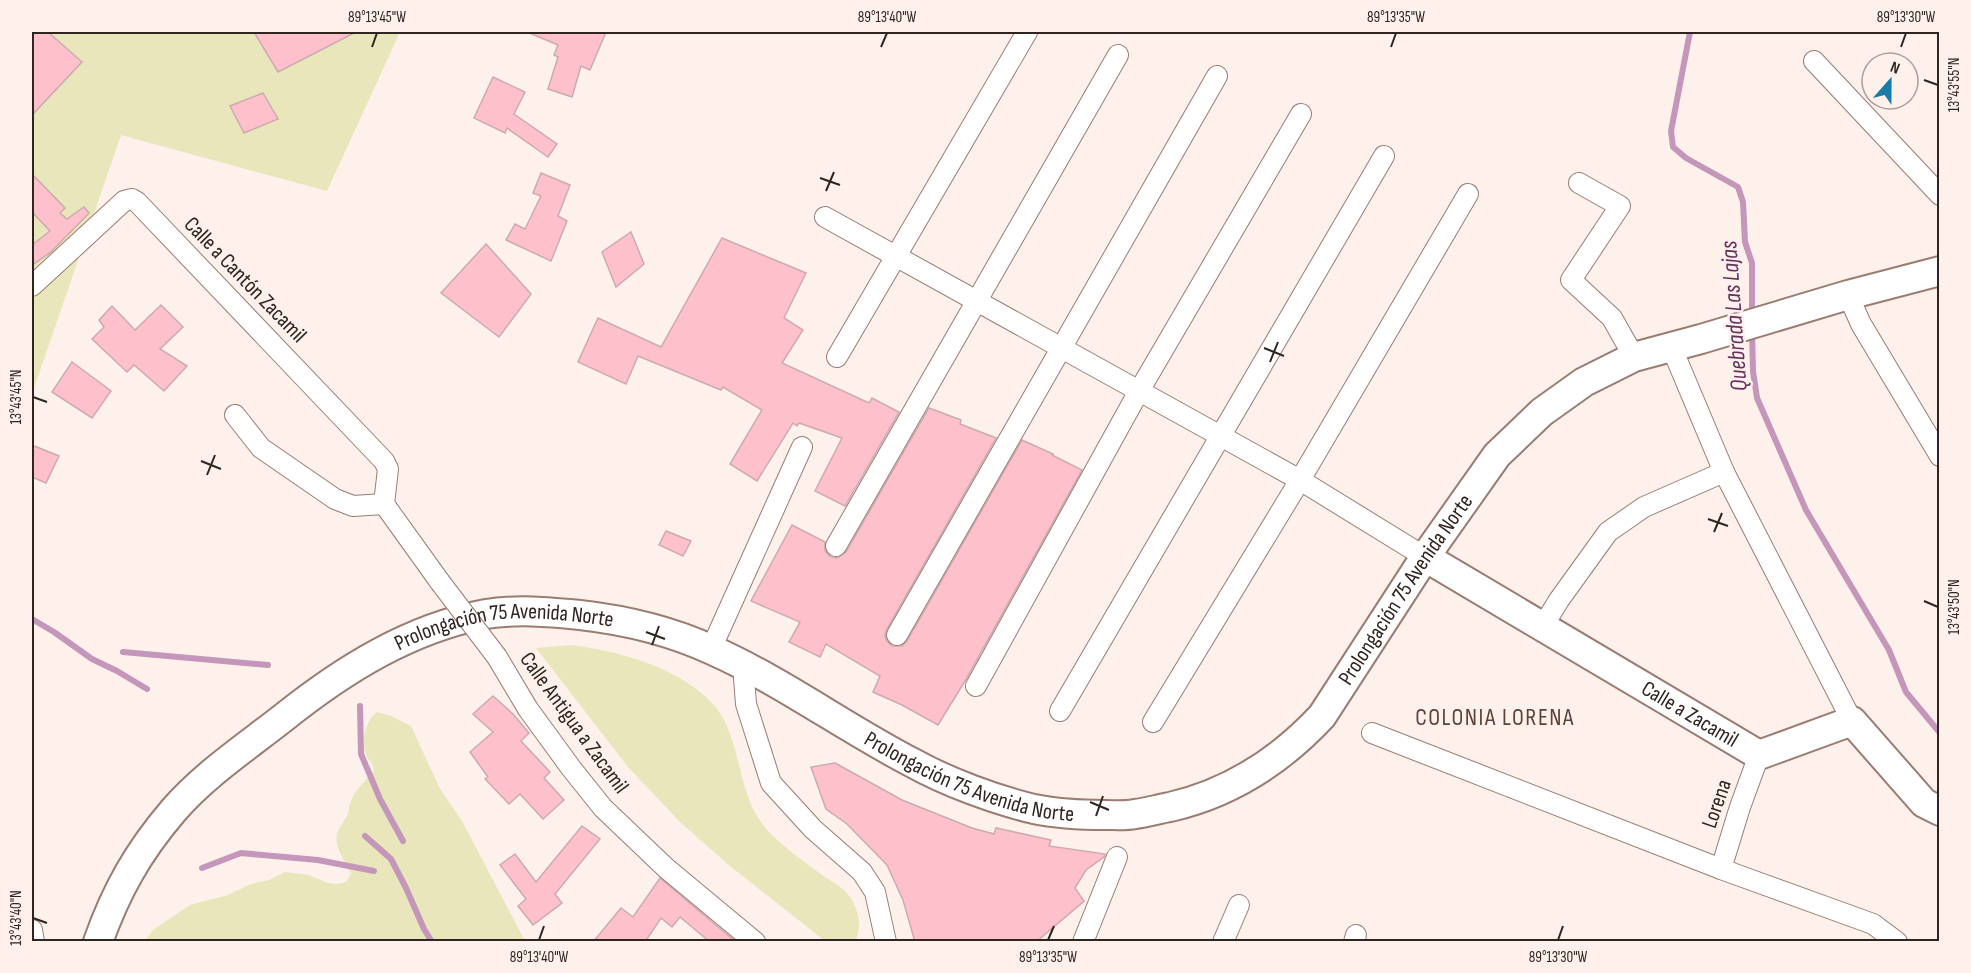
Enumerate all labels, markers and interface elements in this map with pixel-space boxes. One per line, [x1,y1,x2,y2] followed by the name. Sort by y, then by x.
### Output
[348,8,406,27] text: 89°13'45"W
[858,8,917,27] text: 89°13'40"W
[1367,8,1425,27] text: 89°13'35"W
[1877,8,1936,27] text: 89°13'30"W
[1860,51,1920,111] north arrow
[1887,58,1902,79] text: N
[1945,58,1964,112] text: 13°43'55"N
[178,211,312,349] street label: Calle a Cantón Zacamil
[1714,239,1754,392] water label: Quebrada Las Lajas
[7,370,26,424] text: 13°43'45"N
[1332,489,1479,690] street label: Prolongación 75 Avenida Norte
[1945,579,1964,635] text: 13°43'50"N
[390,598,616,657] street label: Prolongación 75 Avenida Norte
[514,647,634,799] street label: Calle Antigua a Zacamil
[1637,675,1743,753] street label: Calle a Zacamil
[1415,703,1575,732] district label: COLONIA LORENA
[860,725,1075,828] street label: Prolongación 75 Avenida Norte
[1696,776,1738,832] street label: Lorena
[7,890,26,946] text: 13°43'40"N
[510,948,569,967] text: 89°13'40"W
[1019,948,1077,967] text: 89°13'35"W
[1529,948,1588,967] text: 89°13'30"W

